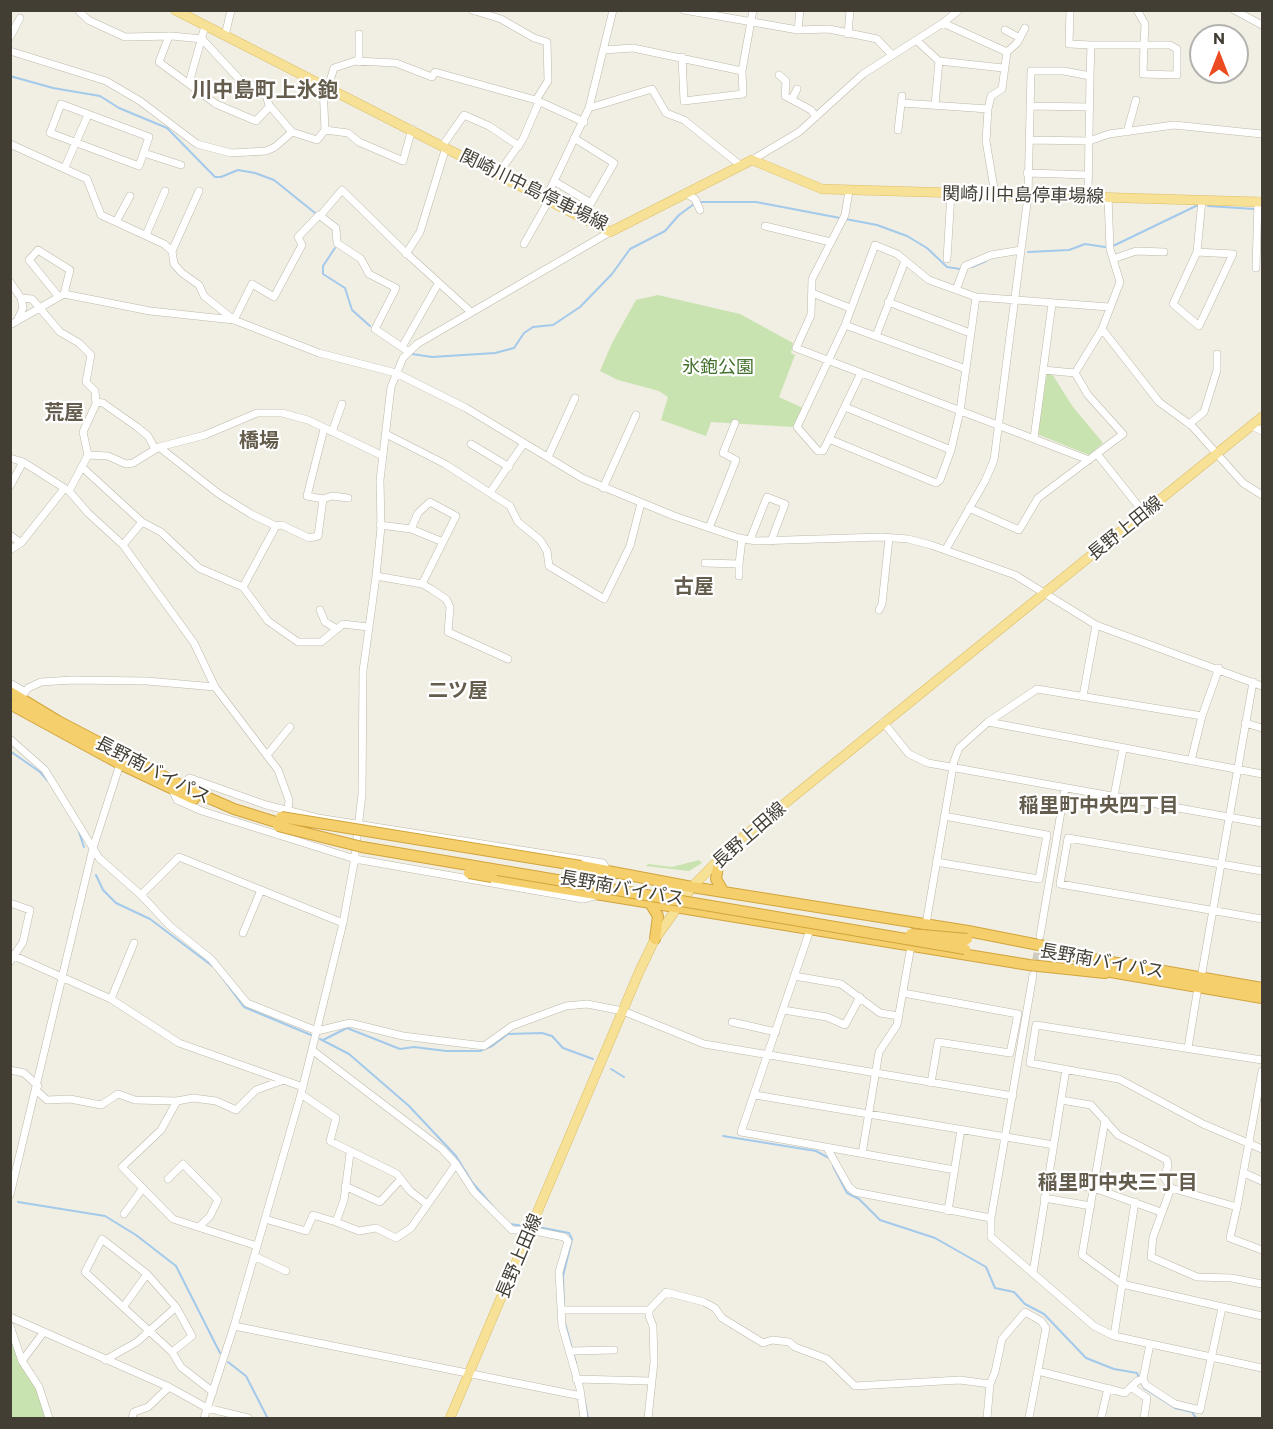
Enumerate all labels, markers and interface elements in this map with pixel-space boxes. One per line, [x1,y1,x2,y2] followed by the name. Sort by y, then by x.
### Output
[1189,24,1249,84] north arrow
[1213,28,1225,47] text: N
[192,77,338,103] district label: 川中島町上氷鉋
[456,145,612,235] street label: 関崎川中島停車場線
[942,183,1104,207] street label: 関崎川中島停車場線
[682,356,754,378] park label: 氷鉋公園
[44,400,84,424] district label: 荒屋
[239,428,279,452] district label: 橋場
[1083,491,1167,565] street label: 長野上田線
[674,574,714,598] district label: 古屋
[428,678,488,702] district label: 二ツ屋
[92,732,214,808] street label: 長野南バイパス
[1019,793,1179,817] district label: 稲里町中央四丁目
[708,797,790,873] street label: 長野上田線
[558,866,686,910] street label: 長野南バイパス
[1038,939,1166,983] street label: 長野南バイパス
[1038,1170,1198,1194] district label: 稲里町中央三丁目
[491,1210,547,1302] street label: 長野上田線

